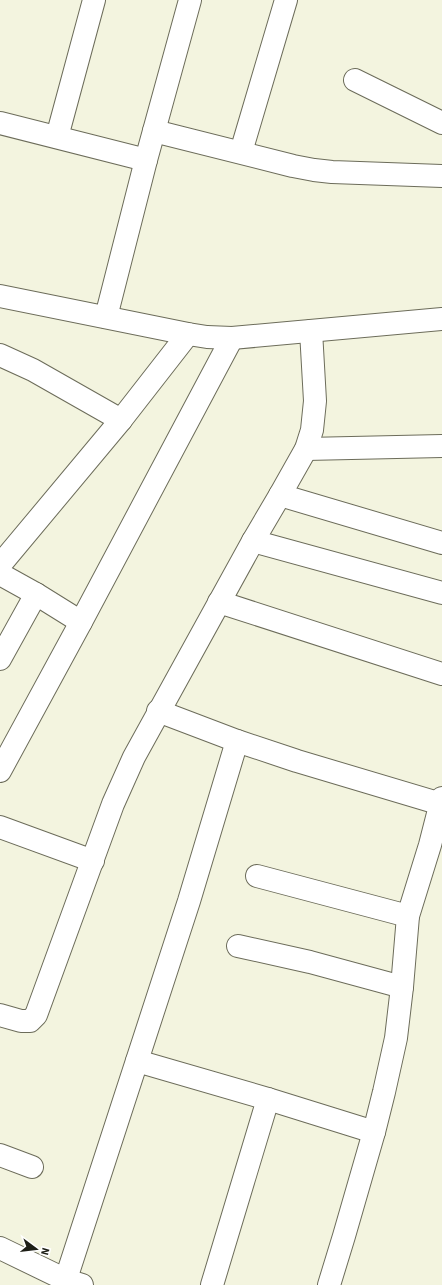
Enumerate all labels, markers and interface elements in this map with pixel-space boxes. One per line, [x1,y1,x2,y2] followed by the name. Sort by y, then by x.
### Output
[16,1229,56,1269] north arrow
[37,1246,53,1257] text: N

